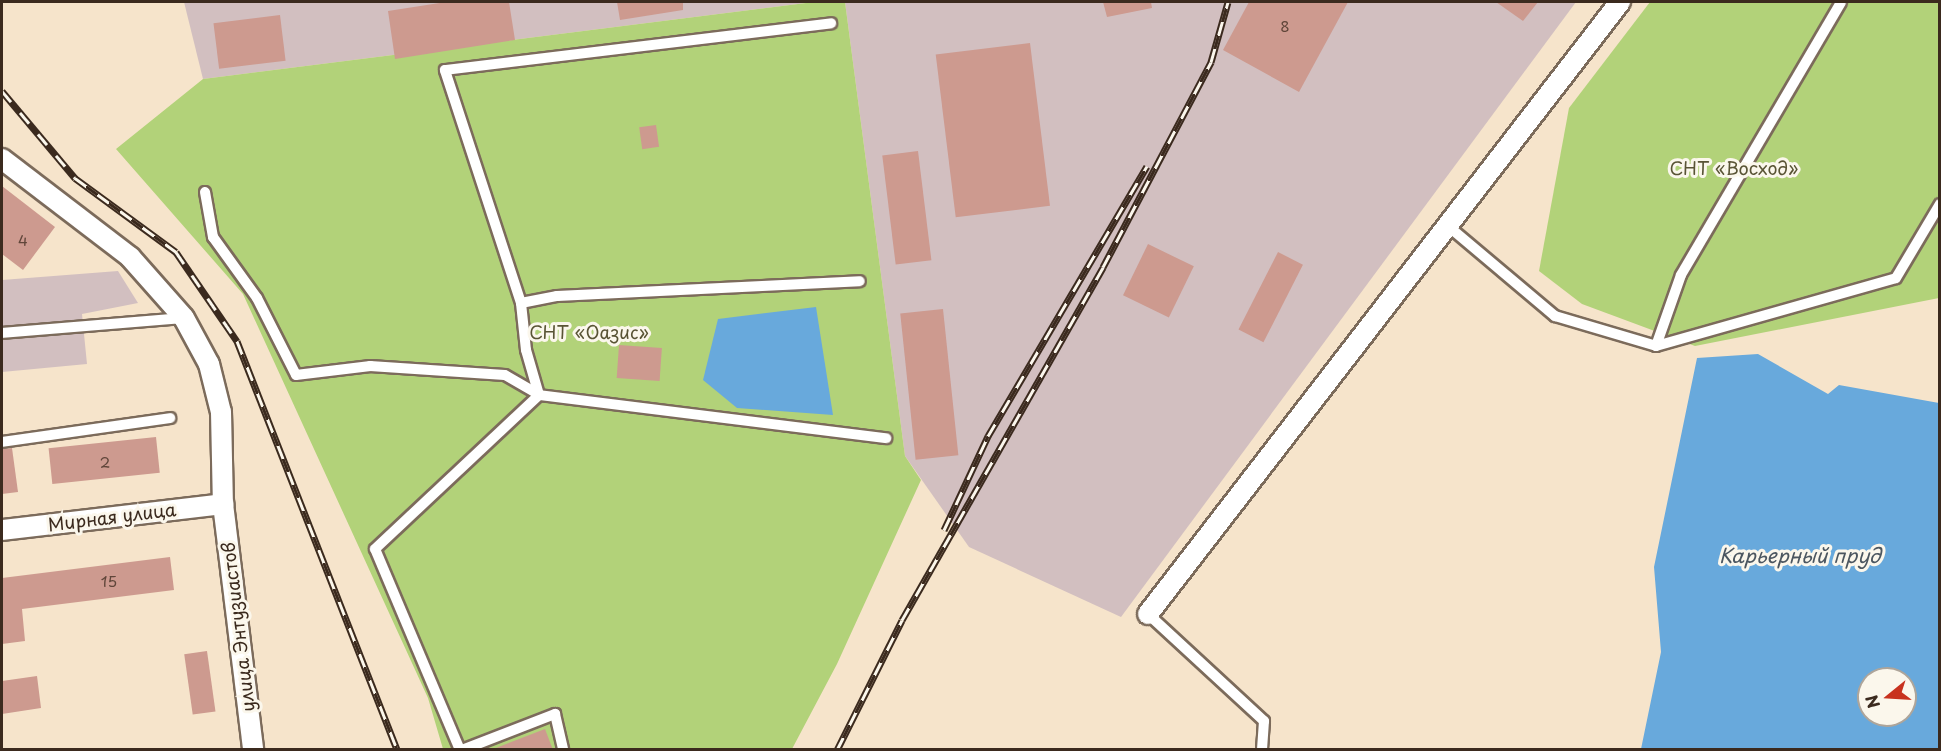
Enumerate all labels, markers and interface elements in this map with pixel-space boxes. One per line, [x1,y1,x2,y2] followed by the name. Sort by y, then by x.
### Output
[1280,17,1290,35] house number: 8
[1670,157,1798,179] park label: СНТ «Восход»
[18,231,28,249] house number: 4
[529,321,649,343] park label: СНТ «Оазис»
[100,453,110,471] house number: 2
[46,498,178,536] street label: Мирная улица
[217,541,259,713] street label: улица Энтузиастов
[1719,543,1881,567] water label: Карьерный пруд
[101,572,117,590] house number: 15
[1857,667,1917,727] north arrow
[1858,692,1885,712] text: N

